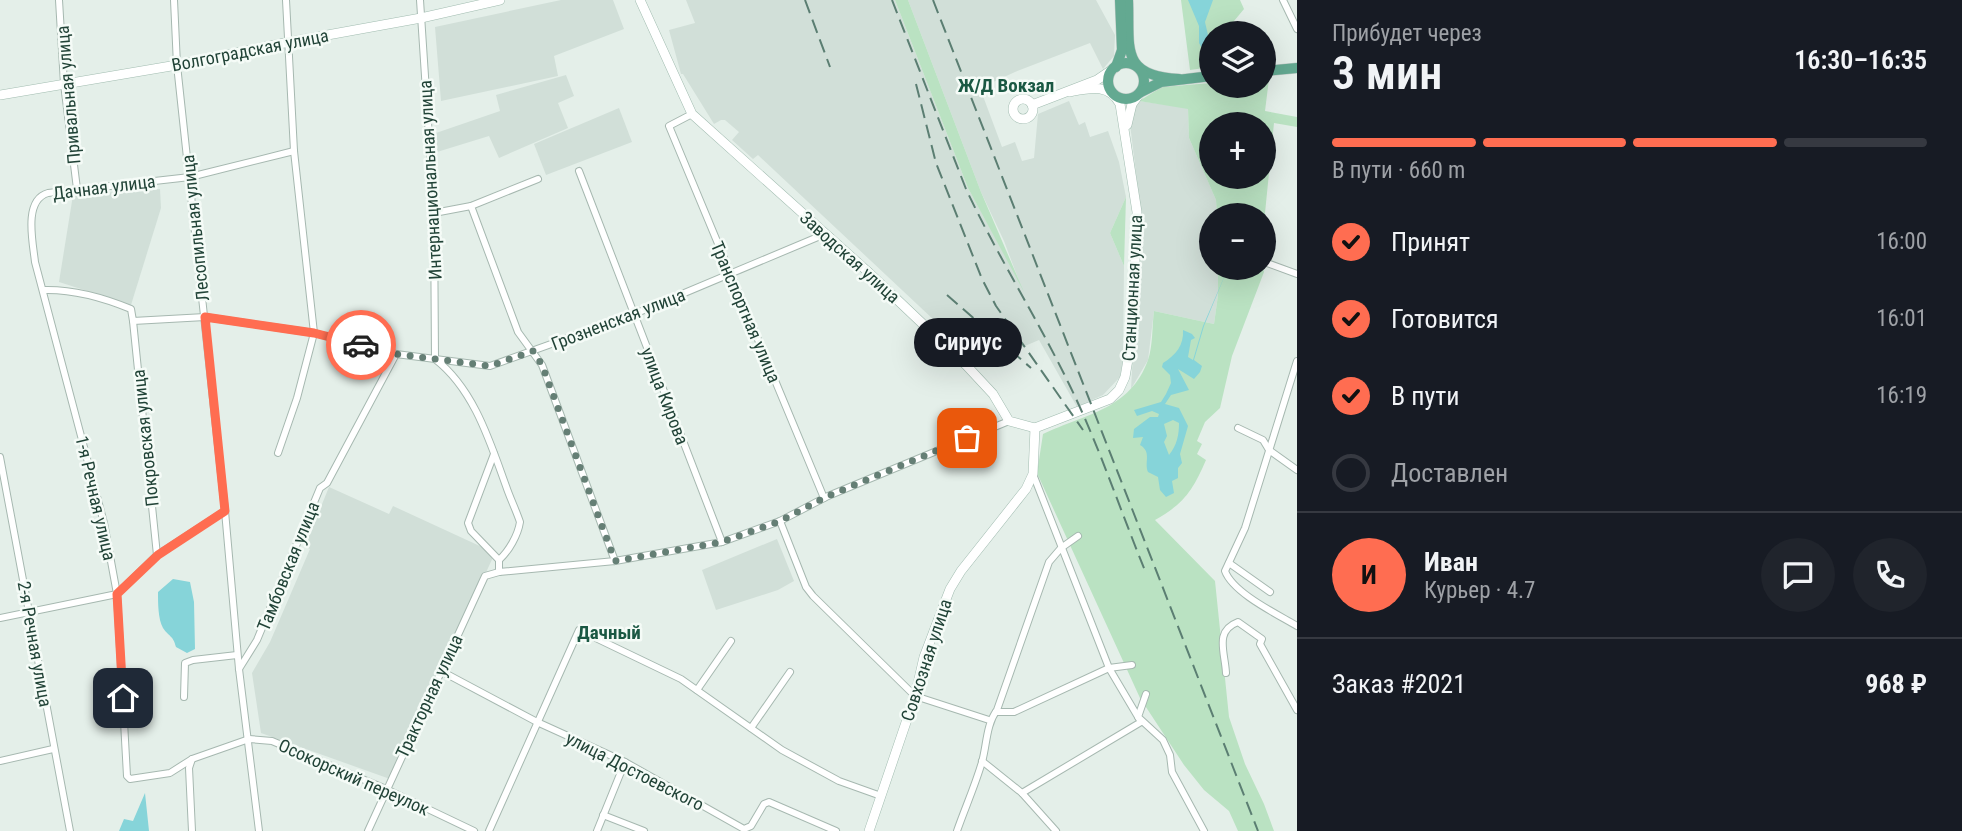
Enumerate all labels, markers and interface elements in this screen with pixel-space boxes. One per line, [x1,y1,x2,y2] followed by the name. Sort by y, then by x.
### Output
[1332,20,1482,47] text: Прибудет через
[1199,21,1276,280] map controls
[1199,21,1276,98] button: layers
[170,24,330,76] street label: Волгоградская улица
[51,25,85,165] street label: Привальная улица
[1794,45,1927,75] text: 16:30–16:35
[1332,46,1442,100] text: 3 мин
[958,74,1054,97] district label: Ж/Д Вокзал
[414,80,446,280] street label: Интернациональная улица
[1199,112,1276,189] button: +
[177,154,213,302] street label: Лесопильная улица
[1332,157,1465,184] text: В пути · 660 m
[51,170,157,204] street label: Дачная улица
[1199,203,1276,280] button: −
[796,207,904,307] street label: Заводская улица
[1118,214,1146,362] street label: Станционная улица
[1332,223,1370,261] icon: check
[1391,227,1470,257] text: Принят
[1876,228,1927,255] text: 16:00
[707,238,785,386] street label: Транспортная улица
[548,284,688,354] street label: Грозненская улица
[1332,300,1370,338] icon: check
[1391,304,1499,334] text: Готовится
[1876,305,1927,332] text: 16:01
[326,310,396,380] courier
[913,319,1021,368] callout: Сириус
[342,326,380,364] icon: car
[934,329,1002,356] text: Сириус
[637,344,693,448] street label: улица Кирова
[127,368,163,508] street label: Покровская улица
[1332,377,1370,415] icon: check
[1391,381,1460,411] text: В пути
[1876,382,1927,409] text: 16:19
[937,408,997,468] pin
[948,419,986,457] icon: bag
[71,434,121,562] street label: 1-я Речная улица
[1391,458,1508,488] text: Доставлен
[253,498,323,634] street label: Тамбовская улица
[1761,538,1835,612] button: chat
[1853,538,1927,612] button: phone
[1424,547,1478,577] text: Иван
[1361,560,1377,590] text: И
[1424,577,1535,604] text: Курьер · 4.7
[14,580,56,708] street label: 2-я Речная улица
[896,596,956,724] street label: Совхозная улица
[577,621,641,644] district label: Дачный
[391,631,467,761] street label: Тракторная улица
[93,668,153,728] pin
[1332,669,1466,699] text: Заказ #2021
[1865,669,1927,699] text: 968 ₽
[104,679,142,717] icon: home
[562,727,708,815] street label: улица Достоевского
[275,734,433,820] street label: Осокорский переулок

